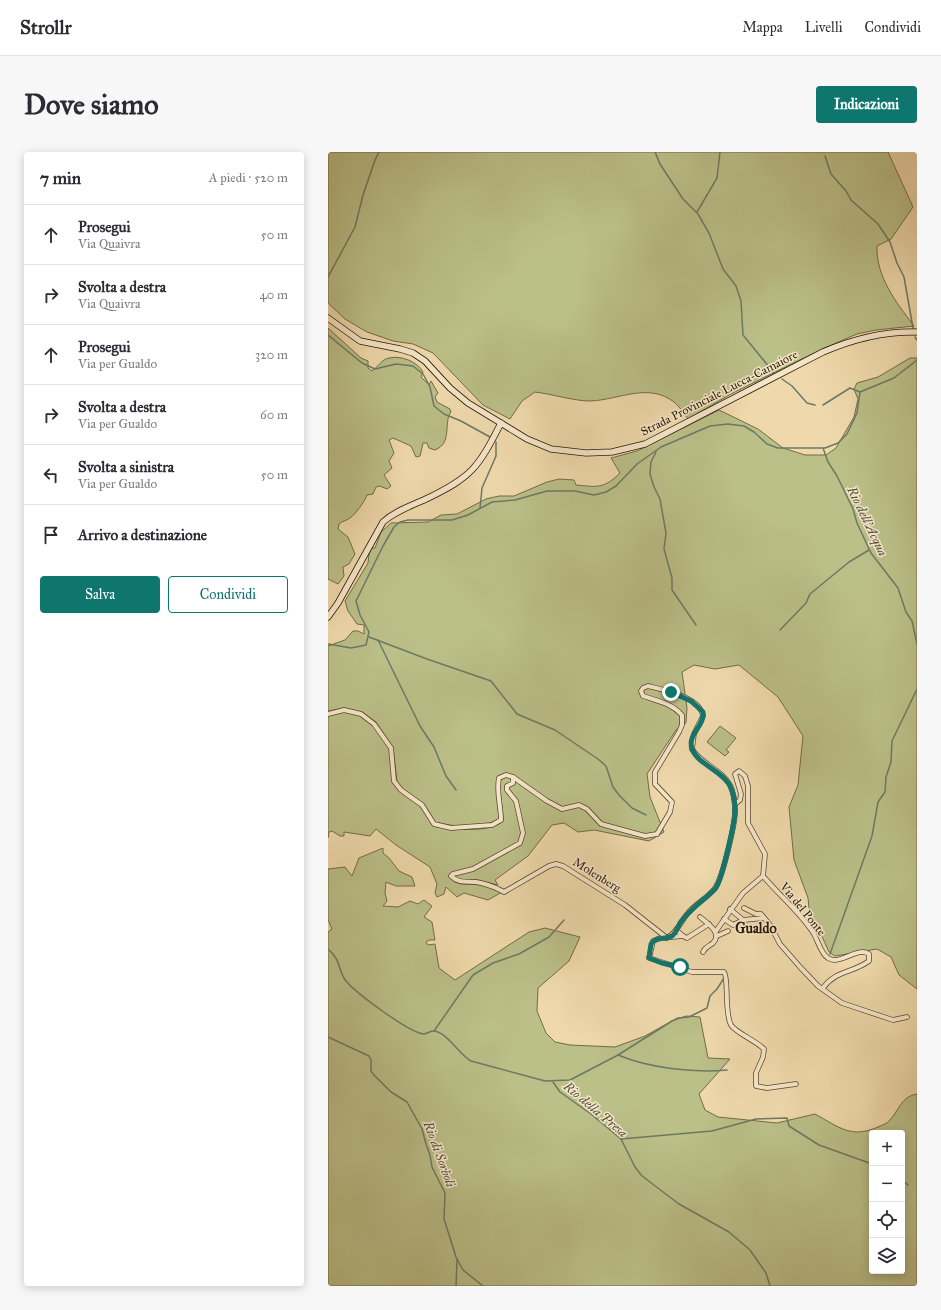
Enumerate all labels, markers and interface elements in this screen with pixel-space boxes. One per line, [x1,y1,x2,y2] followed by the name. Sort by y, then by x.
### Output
[20,16,72,39] text: Strollr
[742,19,783,36] text: Mappa
[805,19,843,36] text: Livelli
[865,19,921,36] text: Condividi
[816,86,917,123] button: Indicazioni
[24,87,158,122] text: Dove siamo
[40,168,81,189] text: 7 min
[209,170,288,186] text: A piedi · 520 m
[78,218,131,236] text: Prosegui
[40,224,62,246] icon: ahead
[261,227,288,243] text: 50 m
[78,236,141,252] text: Via Quaivra
[78,278,166,296] text: Svolta a destra
[40,284,62,306] icon: right
[259,287,288,303] text: 40 m
[78,296,141,312] text: Via Quaivra
[78,338,131,356] text: Prosegui
[40,344,62,366] icon: ahead
[255,347,288,363] text: 320 m
[638,347,800,439] street label: Strada Provinciale Lucca-Camaiore
[78,356,157,372] text: Via per Gualdo
[78,398,166,416] text: Svolta a destra
[40,404,62,426] icon: right
[260,407,288,423] text: 60 m
[78,416,157,432] text: Via per Gualdo
[78,458,174,476] text: Svolta a sinistra
[40,464,62,486] icon: left
[261,467,288,483] text: 50 m
[78,476,157,492] text: Via per Gualdo
[843,483,891,559] water label: Rio dell'Acqua
[40,524,62,546] icon: arrive
[78,526,207,544] text: Arrivo a destinazione
[40,576,160,613] button: Salva
[168,576,288,613] button: Condividi
[662,683,680,701] route end
[570,855,624,896] street label: Molenberg
[777,879,829,938] street label: Via del Ponte
[735,920,777,937] district label: Gualdo
[671,958,689,976] route start
[560,1078,630,1141] water label: Rio della Presa
[419,1118,458,1190] water label: Rio di Sorboli
[869,1130,905,1274] map controls
[869,1130,905,1166] button: +
[869,1166,905,1202] button: −
[869,1202,905,1238] button: locate
[869,1238,905,1274] button: layers

